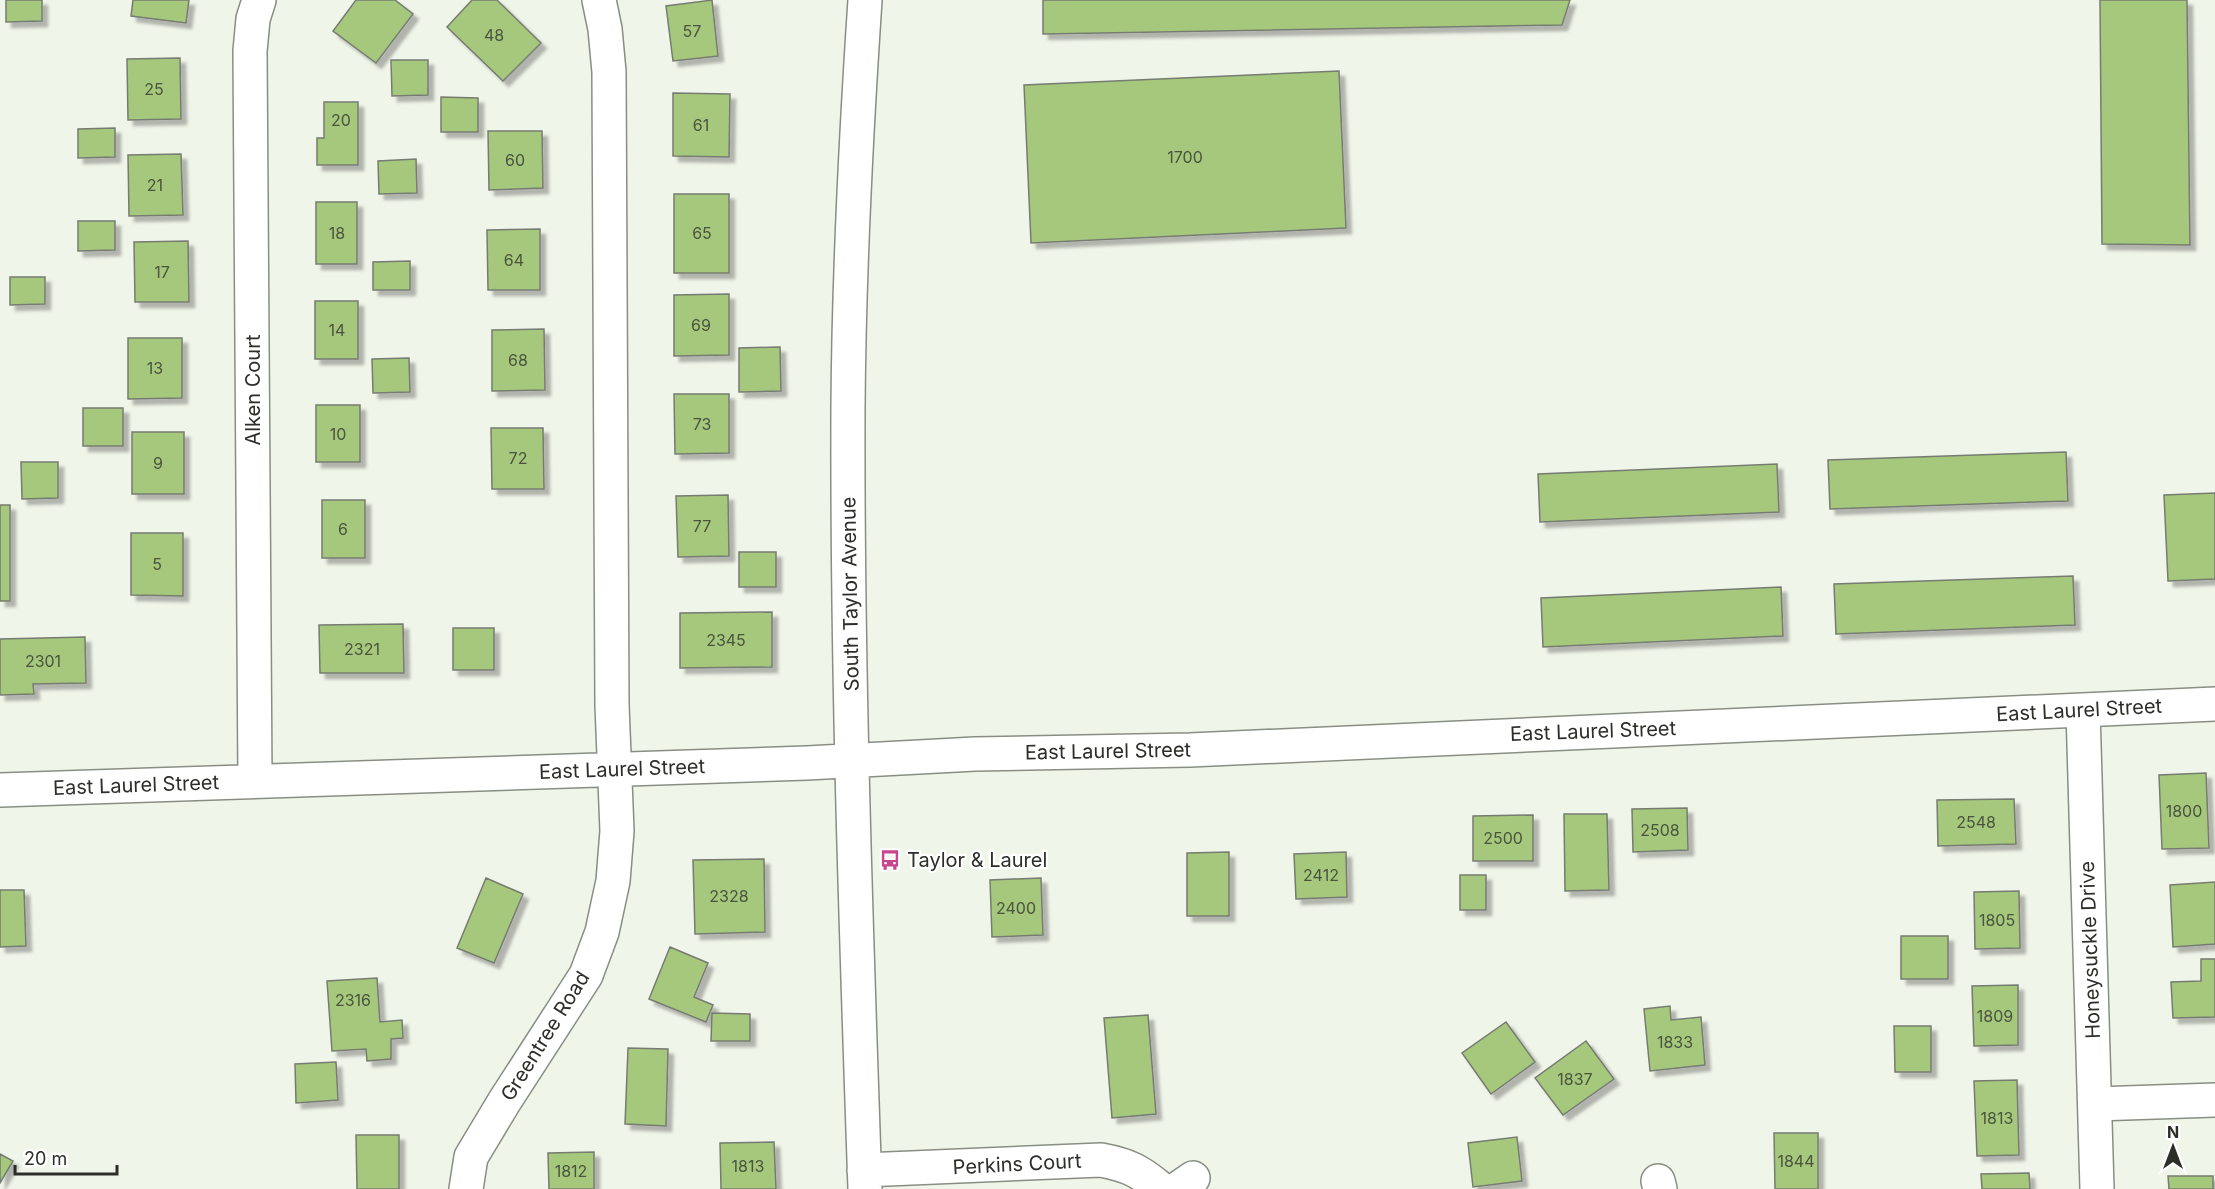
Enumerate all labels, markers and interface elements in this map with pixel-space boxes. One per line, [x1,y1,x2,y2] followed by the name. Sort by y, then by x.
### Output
[683,21,701,41] house number: 57
[484,25,504,45] house number: 48
[144,79,164,99] house number: 25
[331,110,351,130] house number: 20
[693,115,709,135] house number: 61
[1167,147,1203,167] house number: 1700
[505,150,525,170] house number: 60
[147,175,163,195] house number: 21
[329,223,345,243] house number: 18
[692,223,712,243] house number: 65
[504,250,524,270] house number: 64
[154,262,170,282] house number: 17
[691,315,711,335] house number: 69
[329,320,345,340] house number: 14
[241,334,265,446] street label: Alken Court
[508,350,528,370] house number: 68
[147,358,163,378] house number: 13
[693,414,711,434] house number: 73
[330,424,346,444] house number: 10
[509,448,527,468] house number: 72
[153,453,163,473] house number: 9
[836,497,864,691] street label: South Taylor Avenue
[693,516,711,536] house number: 77
[338,519,348,539] house number: 6
[152,554,162,574] house number: 5
[706,630,746,650] house number: 2345
[344,639,380,659] house number: 2321
[25,651,61,671] house number: 2301
[1995,694,2163,726] street label: East Laurel Street
[1510,716,1677,746] street label: East Laurel Street
[1025,738,1192,764] street label: East Laurel Street
[539,754,706,784] street label: East Laurel Street
[53,770,220,800] street label: East Laurel Street
[2166,801,2202,821] house number: 1800
[1956,812,1996,832] house number: 2548
[1640,820,1680,840] house number: 2508
[1483,828,1523,848] house number: 2500
[878,848,902,872] bus stop icon: Taylor & Laurel
[907,848,1047,872] place label: Taylor & Laurel
[2075,861,2105,1039] street label: Honeysuckle Drive
[1303,865,1339,885] house number: 2412
[709,886,749,906] house number: 2328
[996,898,1036,918] house number: 2400
[1979,910,2015,930] house number: 1805
[496,967,594,1105] street label: Greentree Road
[335,990,371,1010] house number: 2316
[1977,1006,2013,1026] house number: 1809
[1657,1032,1693,1052] house number: 1833
[1557,1069,1593,1089] house number: 1837
[1981,1108,2013,1128] house number: 1813
[2143,1117,2203,1177] north arrow
[2167,1122,2179,1142] text: N
[15,1138,117,1176] scale bar
[24,1148,67,1169] text: 20 m
[952,1149,1082,1179] street label: Perkins Court
[1777,1151,1815,1171] house number: 1844
[732,1156,764,1176] house number: 1813
[555,1161,587,1181] house number: 1812

